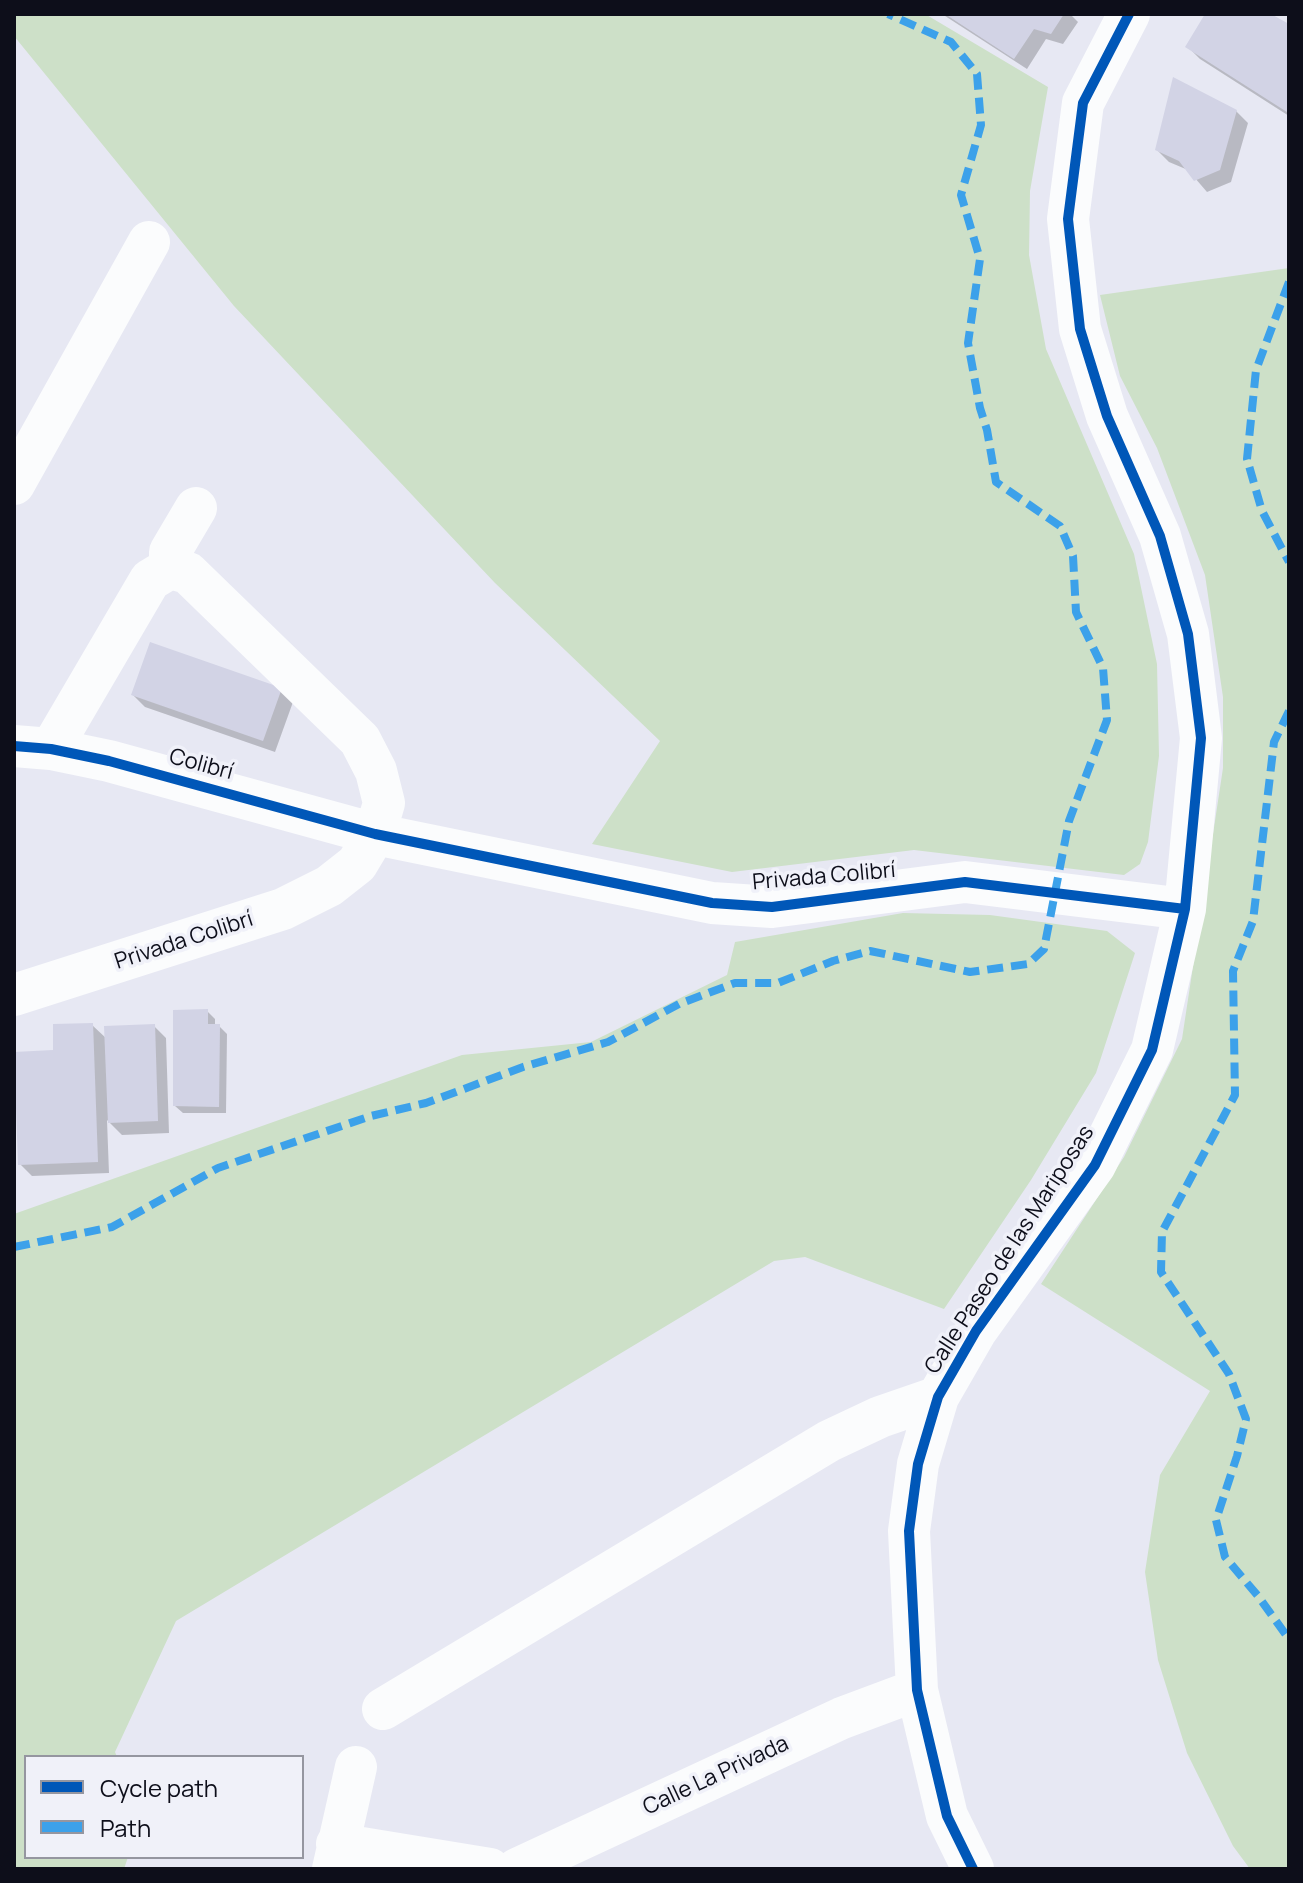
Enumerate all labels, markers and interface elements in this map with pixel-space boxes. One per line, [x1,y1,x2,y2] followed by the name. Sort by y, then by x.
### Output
[166,744,236,786] street label: Colibrí
[751,858,897,896] street label: Privada Colibrí
[112,906,256,976] street label: Privada Colibrí
[920,1121,1100,1379] street label: Calle Paseo de las Mariposas
[639,1731,793,1821] street label: Calle La Privada
[24,1755,304,1859] legend
[100,1771,218,1804] text: Cycle path
[100,1811,151,1844] text: Path

